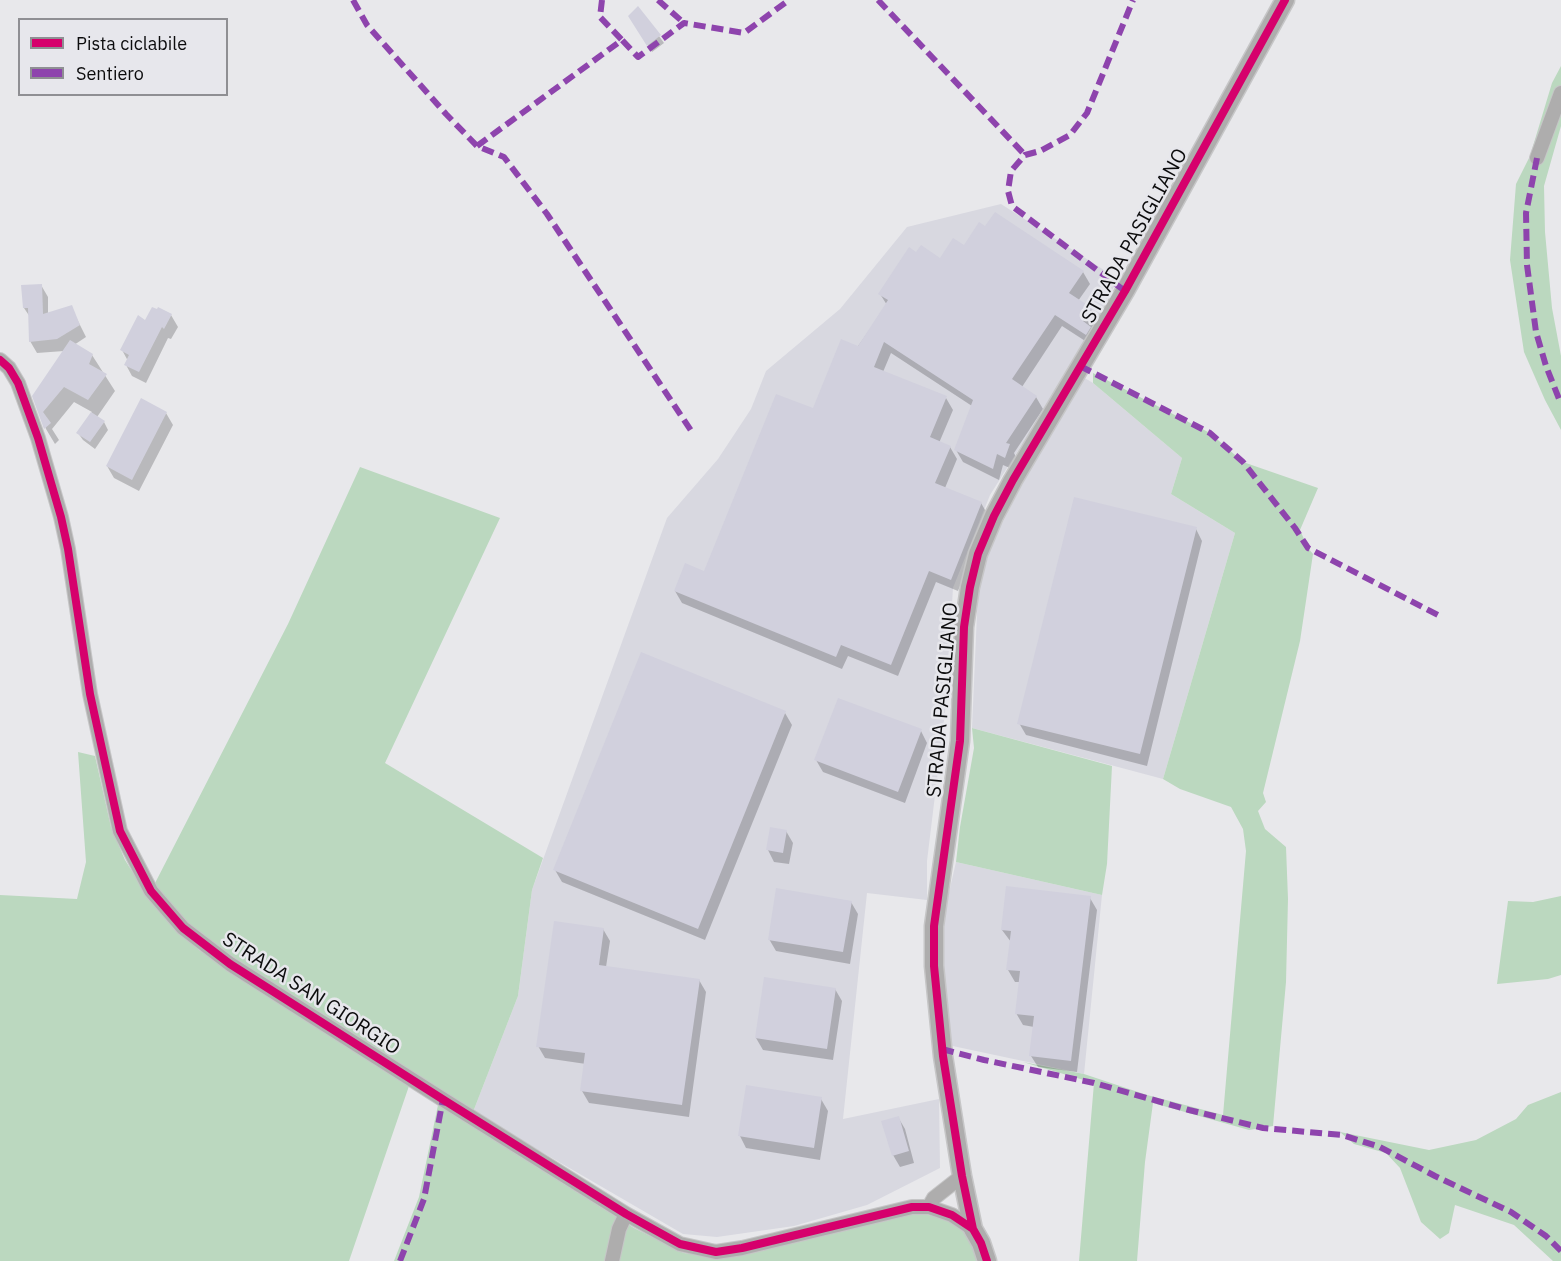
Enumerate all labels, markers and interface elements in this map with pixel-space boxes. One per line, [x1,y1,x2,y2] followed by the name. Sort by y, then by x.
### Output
[18,18,228,96] legend
[76,32,187,55] text: Pista ciclabile
[76,62,144,85] text: Sentiero
[1077,145,1193,327] street label: STRADA PASIGLIANO
[923,601,963,799] street label: STRADA PASIGLIANO
[218,928,404,1060] street label: STRADA SAN GIORGIO

